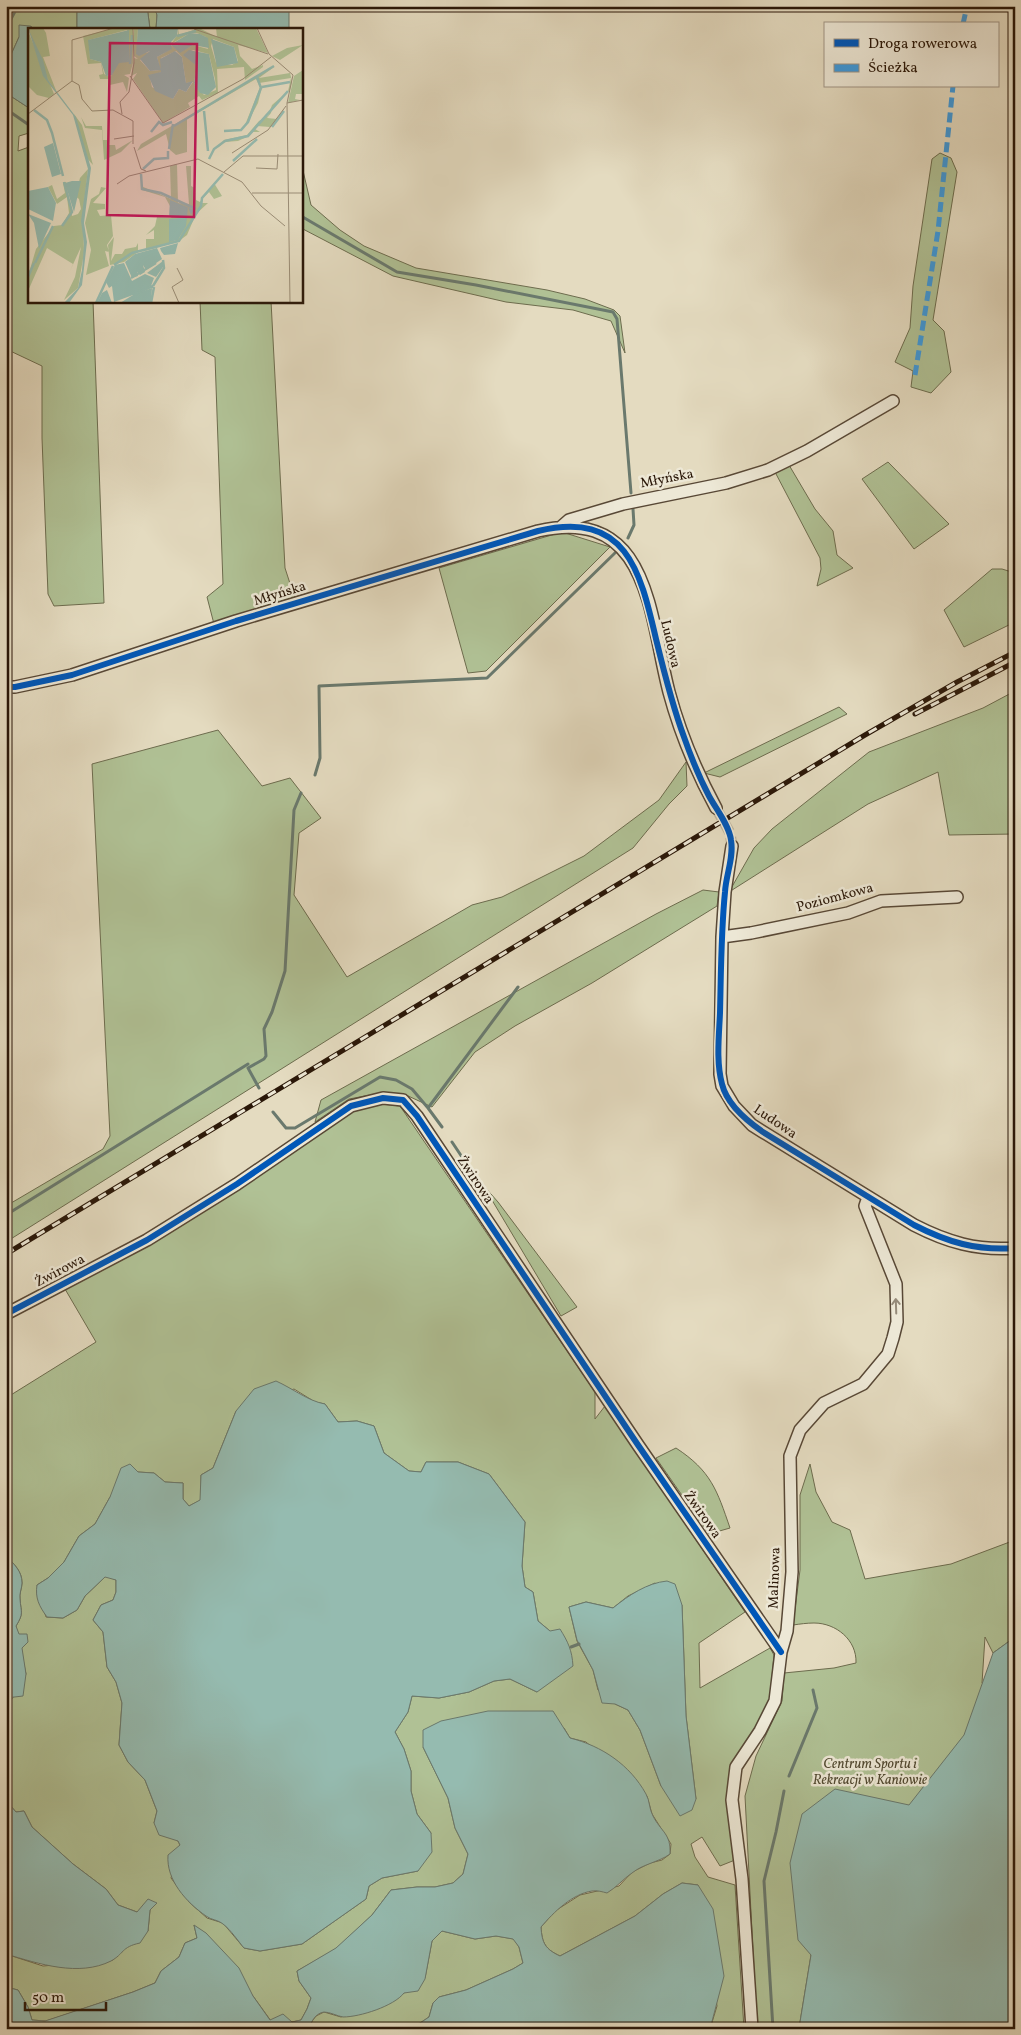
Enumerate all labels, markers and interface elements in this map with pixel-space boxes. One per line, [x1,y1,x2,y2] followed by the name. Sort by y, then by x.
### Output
[824,22,998,88] legend
[28,28,302,302] inset map
[868,34,977,55] text: Droga rowerowa
[868,58,918,79] text: Ścieżka
[639,465,695,493] street label: Młyńska
[252,577,309,611] street label: Młyńska
[655,618,685,670] street label: Ludowa
[794,879,876,917] street label: Poziomkowa
[749,1100,801,1144] street label: Ludowa
[452,1152,498,1208] street label: Żwirowa
[32,1250,88,1292] street label: Żwirowa
[891,1298,901,1314] one-way arrow
[679,1487,725,1543] street label: Żwirowa
[764,1547,786,1609] street label: Malinowa
[813,1755,927,1790] park label: Centrum Sportu i Rekreacji w Kaniowie
[25,1980,106,2012] scale bar
[32,1988,64,2009] text: 50 m

